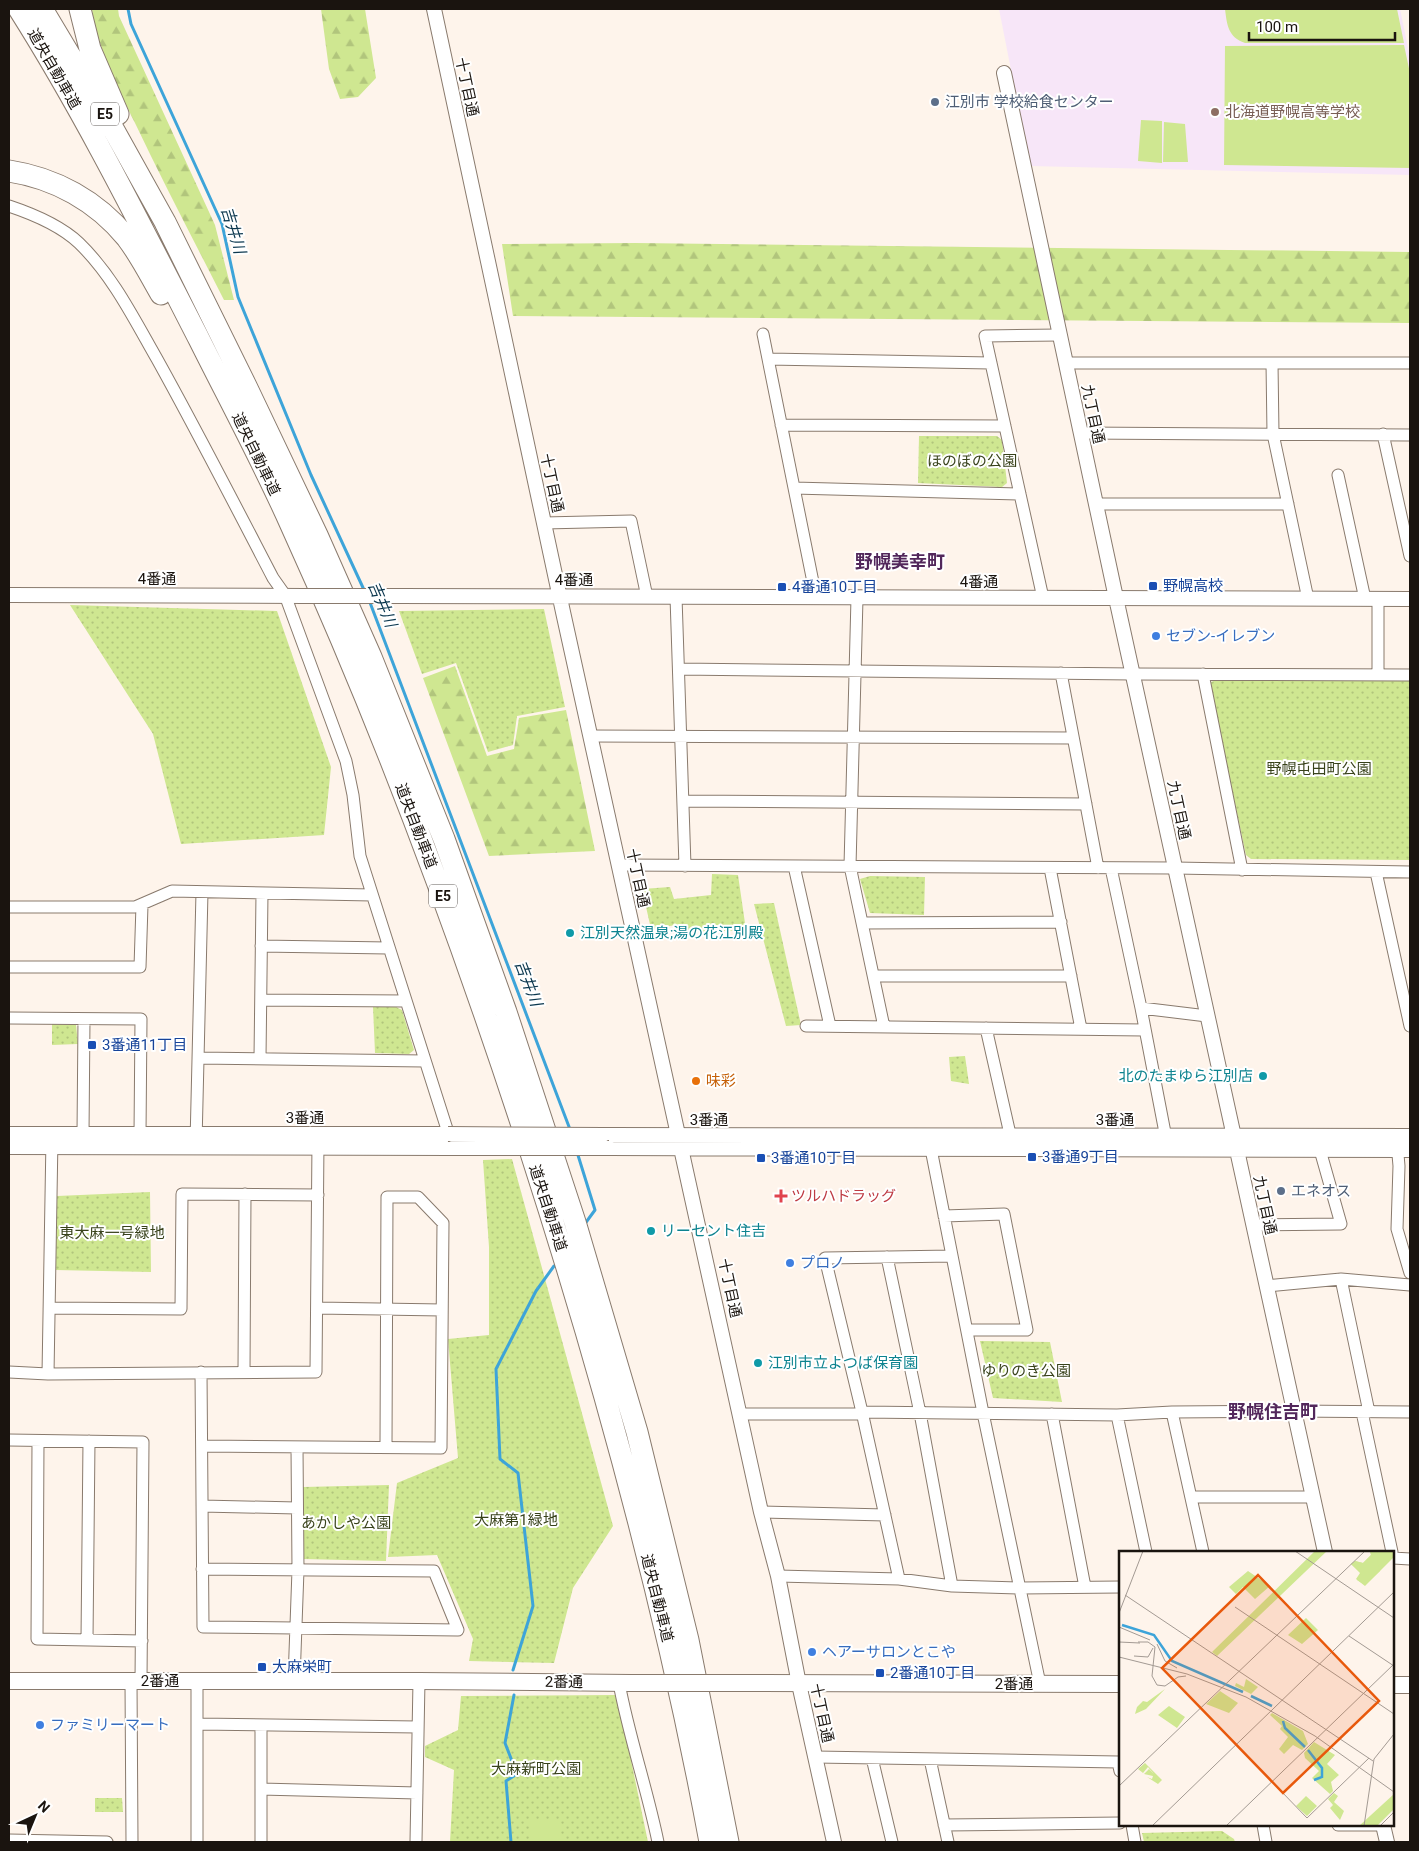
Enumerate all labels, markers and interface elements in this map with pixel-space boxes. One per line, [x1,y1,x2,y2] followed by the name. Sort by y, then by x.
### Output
[1249,10,1395,42] scale bar
[1256,18,1298,36] text: 100 m
[24,26,84,112] street label: 道央自動車道
[452,56,482,118] street label: 十丁目通
[945,93,1114,111] place label: 江別市 学校給食センター
[929,96,941,108] marker: 江別市 学校給食センター
[91,102,119,126] road number: E5
[1225,103,1360,121] place label: 北海道野幌高等学校
[1209,106,1221,118] marker: 北海道野幌高等学校
[217,204,250,258] water label: 吉井川
[1078,383,1108,445] street label: 九丁目通
[228,410,284,498] street label: 道央自動車道
[537,452,567,514] street label: 十丁目通
[927,452,1017,470] park label: ほのぼの公園
[855,551,945,572] district label: 野幌美幸町
[138,570,176,588] street label: 4番通
[555,571,593,589] street label: 4番通
[960,573,998,591] street label: 4番通
[1163,577,1223,595] place label: 野幌高校
[364,578,401,632] water label: 吉井川
[792,578,877,596] place label: 4番通10丁目
[1147,580,1159,592] marker: 野幌高校
[776,581,788,593] marker: 4番通10丁目
[1166,627,1275,645] place label: セブン-イレブン
[1150,630,1162,642] marker: セブン-イレブン
[1266,760,1372,778] park label: 野幌屯田町公園
[1164,779,1194,841] street label: 九丁目通
[391,781,441,871] street label: 道央自動車道
[623,847,653,909] street label: 十丁目通
[429,884,457,908] road number: E5
[580,924,763,942] place label: 江別天然温泉;湯の花江別殿
[564,927,576,939] marker: 江別天然温泉;湯の花江別殿
[511,957,547,1011] water label: 吉井川
[102,1036,187,1054] place label: 3番通11丁目
[86,1039,98,1051] marker: 3番通11丁目
[1118,1067,1253,1085] place label: 北のたまゆら江別店
[1257,1070,1269,1082] marker: 北のたまゆら江別店
[706,1072,736,1090] place label: 味彩
[690,1075,702,1087] marker: 味彩
[286,1109,324,1127] street label: 3番通
[690,1111,728,1129] street label: 3番通
[1096,1111,1134,1129] street label: 3番通
[1042,1148,1119,1166] place label: 3番通9丁目
[771,1149,856,1167] place label: 3番通10丁目
[1026,1151,1038,1163] marker: 3番通9丁目
[755,1152,767,1164] marker: 3番通10丁目
[526,1162,570,1254] street label: 道央自動車道
[1250,1174,1280,1236] street label: 九丁目通
[1291,1182,1351,1200] place label: エネオス
[1275,1185,1287,1197] marker: エネオス
[791,1187,896,1205] place label: ツルハドラッグ
[775,1190,787,1202] marker: ツルハドラッグ
[661,1222,766,1240] place label: リーセント住吉
[59,1224,165,1242] park label: 東大麻一号緑地
[645,1225,657,1237] marker: リーセント住吉
[800,1254,845,1272] place label: プロノ
[715,1257,745,1319] street label: 十丁目通
[784,1257,796,1269] marker: プロノ
[768,1354,918,1372] place label: 江別市立よつば保育園
[752,1357,764,1369] marker: 江別市立よつば保育園
[981,1362,1071,1380] park label: ゆりのき公園
[1228,1401,1318,1422] district label: 野幌住吉町
[474,1511,558,1529] park label: 大麻第1緑地
[301,1514,391,1532] park label: あかしや公園
[1119,1551,1394,1826] inset map
[637,1552,677,1644] street label: 道央自動車道
[822,1643,956,1661] place label: ヘアーサロンとこや
[806,1646,818,1658] marker: ヘアーサロンとこや
[272,1658,332,1676] place label: 大麻栄町
[256,1661,268,1673] marker: 大麻栄町
[890,1664,975,1682] place label: 2番通10丁目
[874,1667,886,1679] marker: 2番通10丁目
[141,1672,179,1690] street label: 2番通
[545,1673,583,1691] street label: 2番通
[995,1675,1033,1693] street label: 2番通
[807,1682,837,1744] street label: 十丁目通
[50,1716,170,1734] place label: ファミリーマート
[34,1719,46,1731] marker: ファミリーマート
[491,1760,581,1778] park label: 大麻新町公園
[10,1791,60,1841] north arrow
[35,1797,53,1816] text: N

